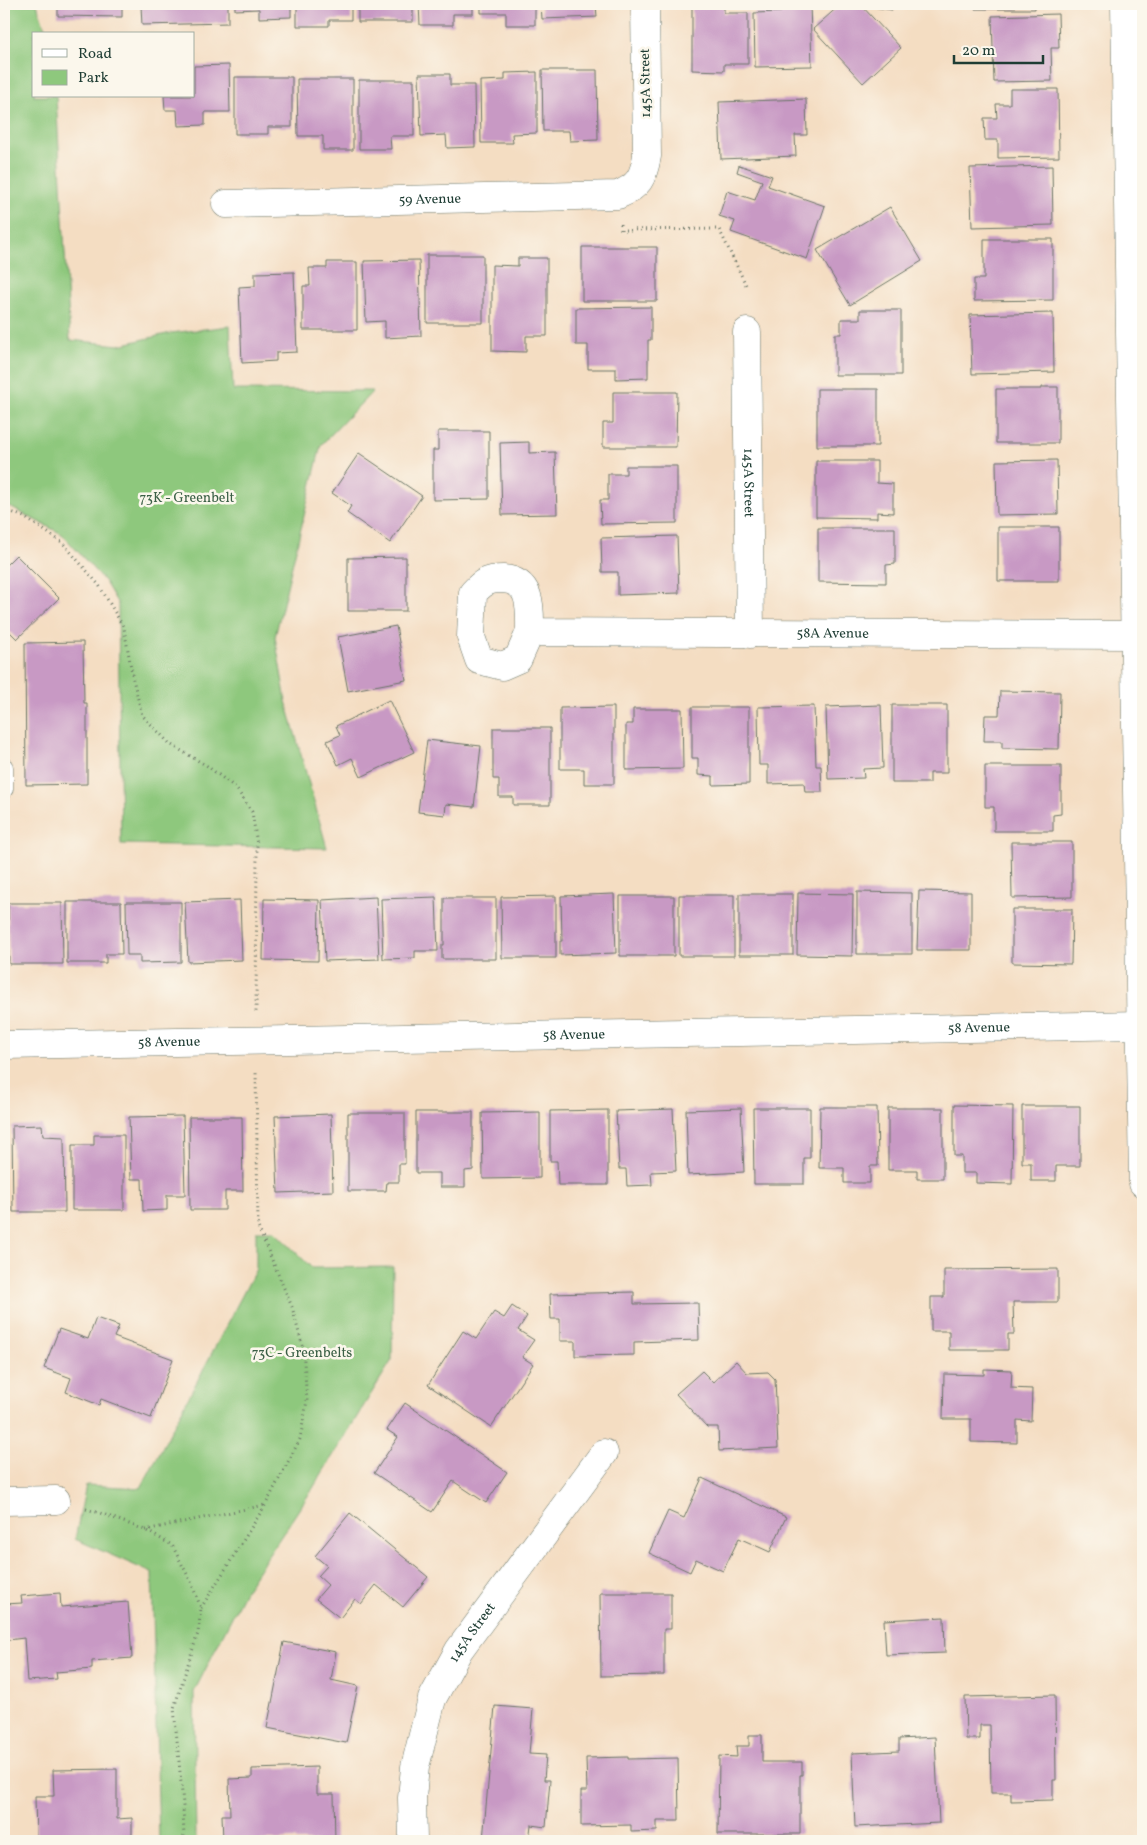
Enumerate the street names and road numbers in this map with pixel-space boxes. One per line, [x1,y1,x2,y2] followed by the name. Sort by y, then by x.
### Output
[636,48,656,118] street label: 145A Street
[399,189,462,210] street label: 59 Avenue
[739,448,758,518] street label: 145A Street
[796,624,869,643] street label: 58A Avenue
[947,1018,1011,1038] street label: 58 Avenue
[542,1025,606,1045] street label: 58 Avenue
[138,1032,201,1052] street label: 58 Avenue
[444,1599,500,1666] street label: 145A Street

